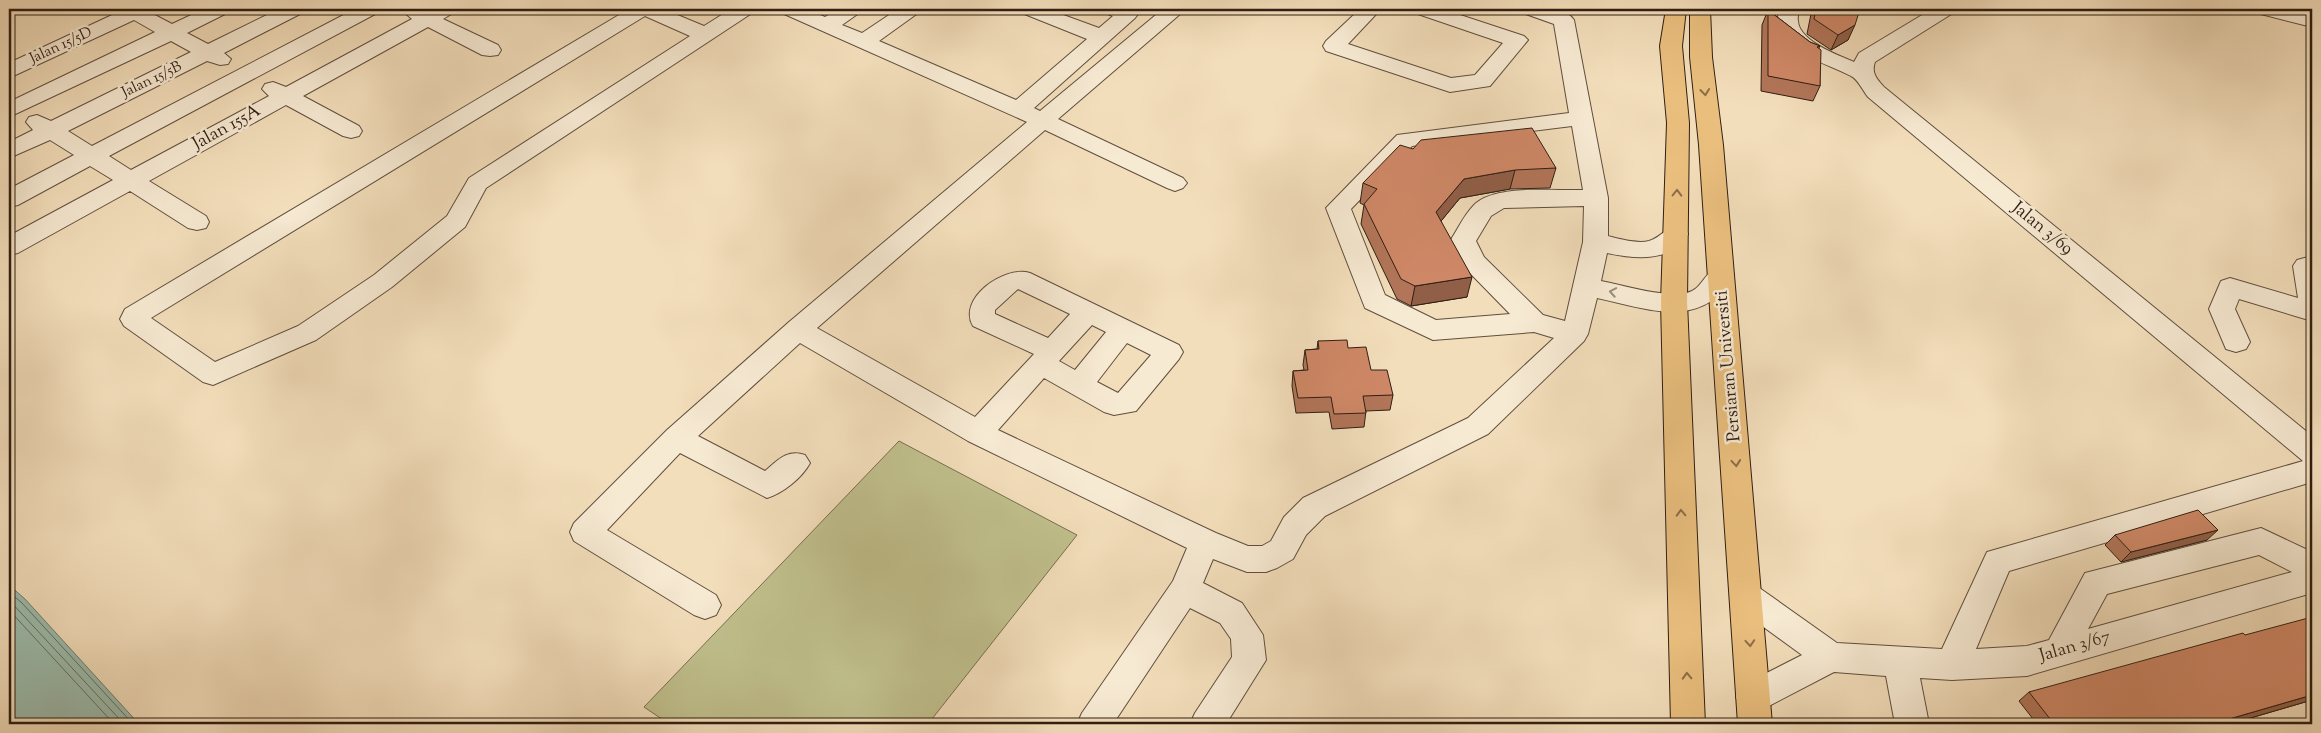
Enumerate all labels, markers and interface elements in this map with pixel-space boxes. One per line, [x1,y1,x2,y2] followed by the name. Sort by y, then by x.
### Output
[25,22,96,70] street label: Jalan 15/5D
[118,56,186,104] street label: Jalan 15/5B
[1699,88,1710,96] one-way arrow
[187,98,266,158] street label: Jalan 155A
[1672,189,1682,197] one-way arrow
[2005,195,2079,262] street label: Jalan 3/69
[1609,287,1618,297] one-way arrow
[1709,289,1749,443] street label: Persiaran Universiti
[1730,460,1741,468] one-way arrow
[1676,509,1686,516] one-way arrow
[2035,624,2114,670] street label: Jalan 3/67
[1744,639,1755,647] one-way arrow
[1681,671,1692,679] one-way arrow

